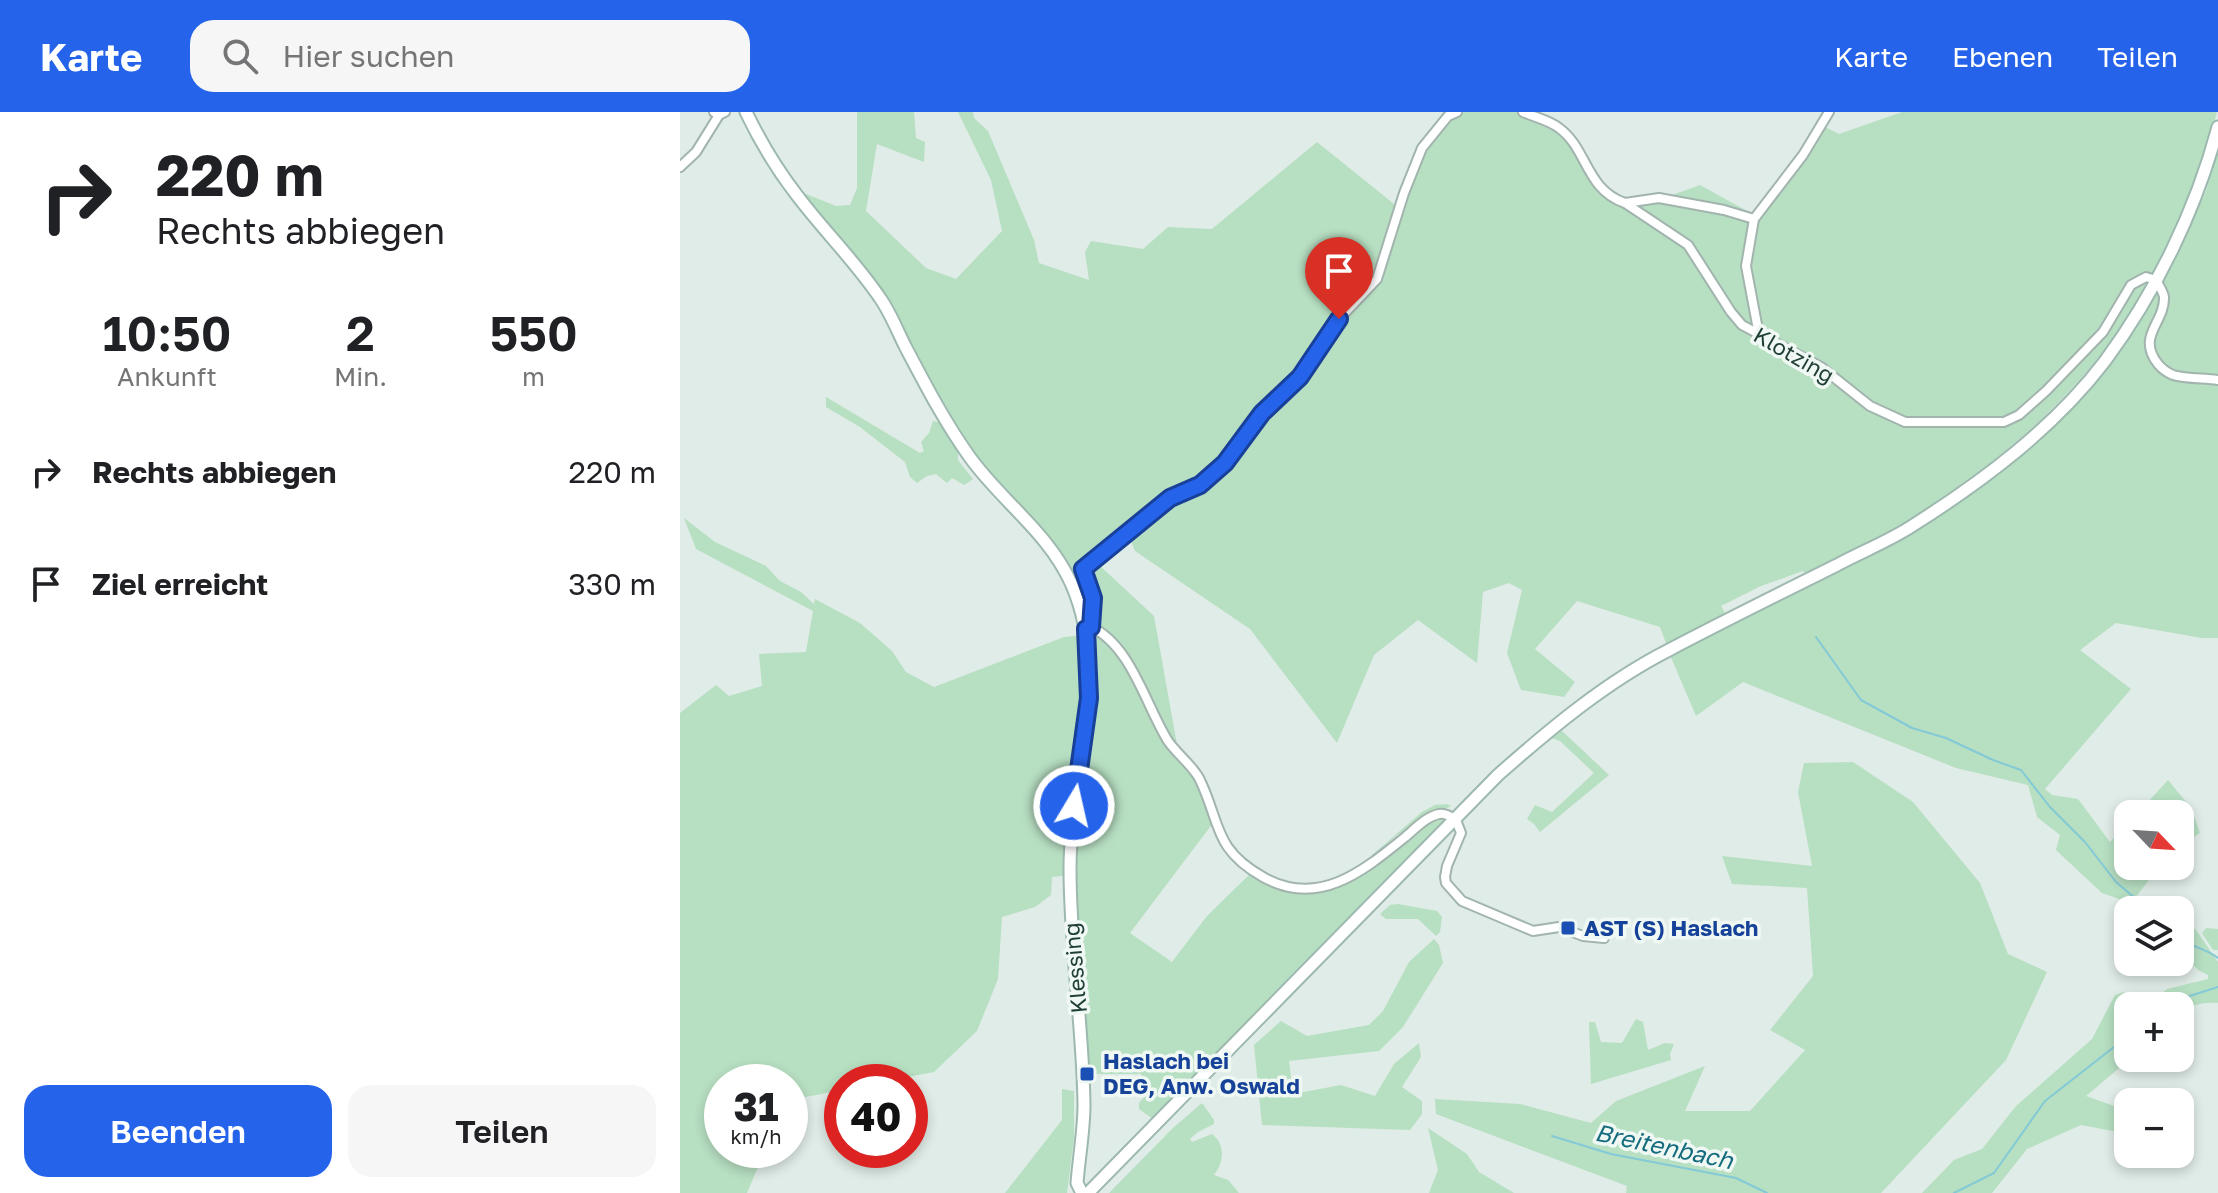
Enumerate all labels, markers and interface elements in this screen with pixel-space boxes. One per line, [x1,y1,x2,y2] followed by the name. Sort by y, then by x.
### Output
[190,20,750,92] search box
[40,34,142,79] text: Karte
[218,34,262,78] icon: search
[282,38,455,74] text: Hier suchen
[1834,40,1908,73] text: Karte
[1952,40,2053,73] text: Ebenen
[2097,40,2178,73] text: Teilen
[156,141,324,208] text: 220 m
[24,144,128,248] icon: right
[156,209,445,252] text: Rechts abbiegen
[1305,237,1373,319] pin
[1317,249,1361,293] icon: arrive
[102,304,232,362] text: 10:50
[346,304,375,362] text: 2
[489,304,578,362] text: 550
[1749,321,1839,388] street label: Klotzing
[117,361,217,392] text: Ankunft
[334,361,387,392] text: Min.
[522,361,545,392] text: m
[24,450,68,494] icon: right
[92,454,336,490] text: Rechts abbiegen
[569,454,656,490] text: 220 m
[24,562,68,606] icon: arrive
[92,566,268,602] text: Ziel erreicht
[568,566,656,602] text: 330 m
[1032,764,1116,848] position arrow
[2114,800,2194,880] north arrow
[2114,800,2194,1168] map controls
[2114,896,2194,976] button: layers
[1584,914,1758,941] place label: AST (S) Haslach
[1559,919,1577,937] marker: AST (S) Haslach
[1057,922,1092,1014] street label: Klessing
[2114,992,2194,1072] button: +
[1103,1047,1300,1099] place label: Haslach bei DEG, Anw. Oswald
[824,1064,928,1168] speed limit sign: 40
[1078,1065,1096,1083] marker: Haslach bei DEG, Anw. Oswald
[734,1082,779,1130] text: 31
[24,1085,332,1177] button: Beenden
[348,1085,656,1177] button: Teilen
[2114,1088,2194,1168] button: −
[1593,1117,1737,1175] water label: Breitenbach
[731,1124,781,1148] text: km/h

